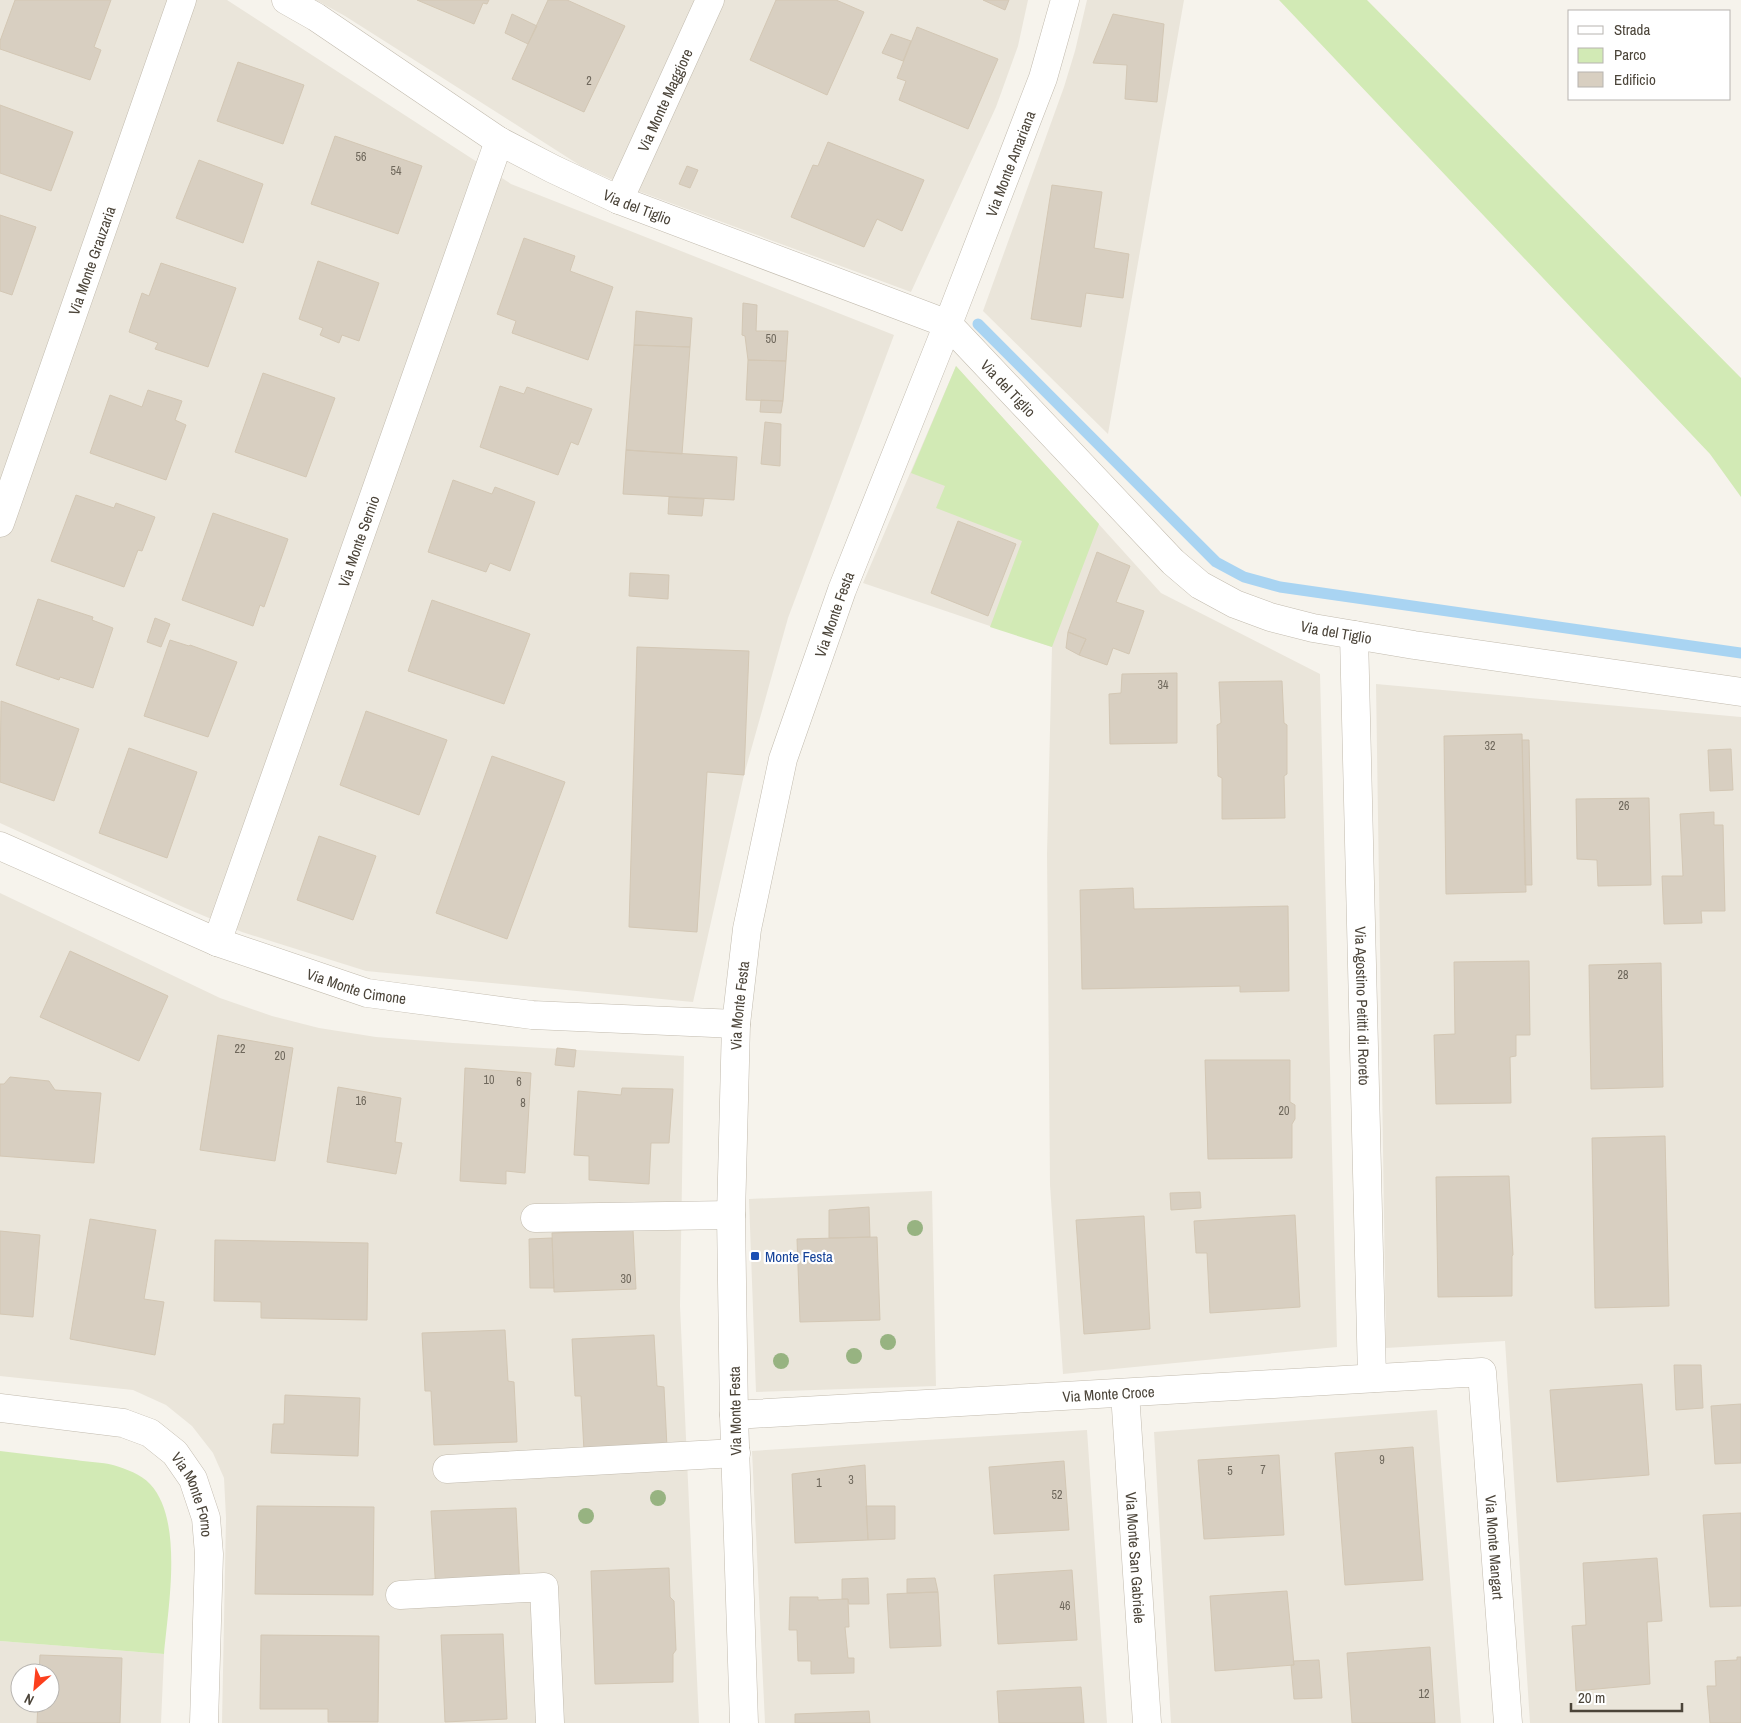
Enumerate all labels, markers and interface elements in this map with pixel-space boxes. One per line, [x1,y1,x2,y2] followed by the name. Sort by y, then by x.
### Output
[1568,10,1731,100] legend
[1614,19,1650,40] text: Strada
[1614,44,1646,65] text: Parco
[632,45,697,155] street label: Via Monte Maggiore
[1614,69,1656,90] text: Edificio
[586,73,592,89] house number: 2
[980,107,1040,220] street label: Via Monte Amariana
[356,149,366,165] house number: 56
[391,163,402,179] house number: 54
[600,184,675,230] street label: Via del Tiglio
[63,203,120,318] street label: Via Monte Grauzaria
[766,331,776,347] house number: 50
[976,355,1041,421] street label: Via del Tiglio
[332,492,384,590] street label: Via Monte Sernio
[809,568,859,660] street label: Via Monte Festa
[1298,615,1374,648] street label: Via del Tiglio
[1158,677,1169,693] house number: 34
[1485,738,1495,754] house number: 32
[1619,798,1629,814] house number: 26
[1351,926,1375,1086] street label: Via Agostino Petitti di Roreto
[725,960,754,1050] street label: Via Monte Festa
[304,963,408,1009] street label: Via Monte Cimone
[1618,967,1628,983] house number: 28
[235,1041,245,1057] house number: 22
[275,1048,285,1064] house number: 20
[484,1072,494,1088] house number: 10
[516,1074,522,1090] house number: 6
[356,1093,366,1109] house number: 16
[520,1095,526,1111] house number: 8
[1279,1103,1289,1119] house number: 20
[765,1246,833,1267] place label: Monte Festa
[749,1250,761,1262] marker: Monte Festa
[621,1271,631,1287] house number: 30
[724,1366,746,1456] street label: Via Monte Festa
[1062,1380,1155,1407] street label: Via Monte Croce
[167,1448,218,1538] street label: Via Monte Forno
[1379,1452,1385,1468] house number: 9
[1260,1462,1266,1478] house number: 7
[1227,1463,1233,1479] house number: 5
[848,1472,854,1488] house number: 3
[816,1475,822,1491] house number: 1
[1052,1487,1062,1503] house number: 52
[1121,1491,1151,1624] street label: Via Monte San Gabriele
[1481,1494,1509,1601] street label: Via Monte Mangart
[1060,1598,1070,1614] house number: 46
[10,1663,60,1713] north arrow
[1571,1680,1682,1712] scale bar
[1419,1686,1429,1702] house number: 12
[1578,1687,1605,1708] text: 20 m
[21,1690,37,1709] text: N

